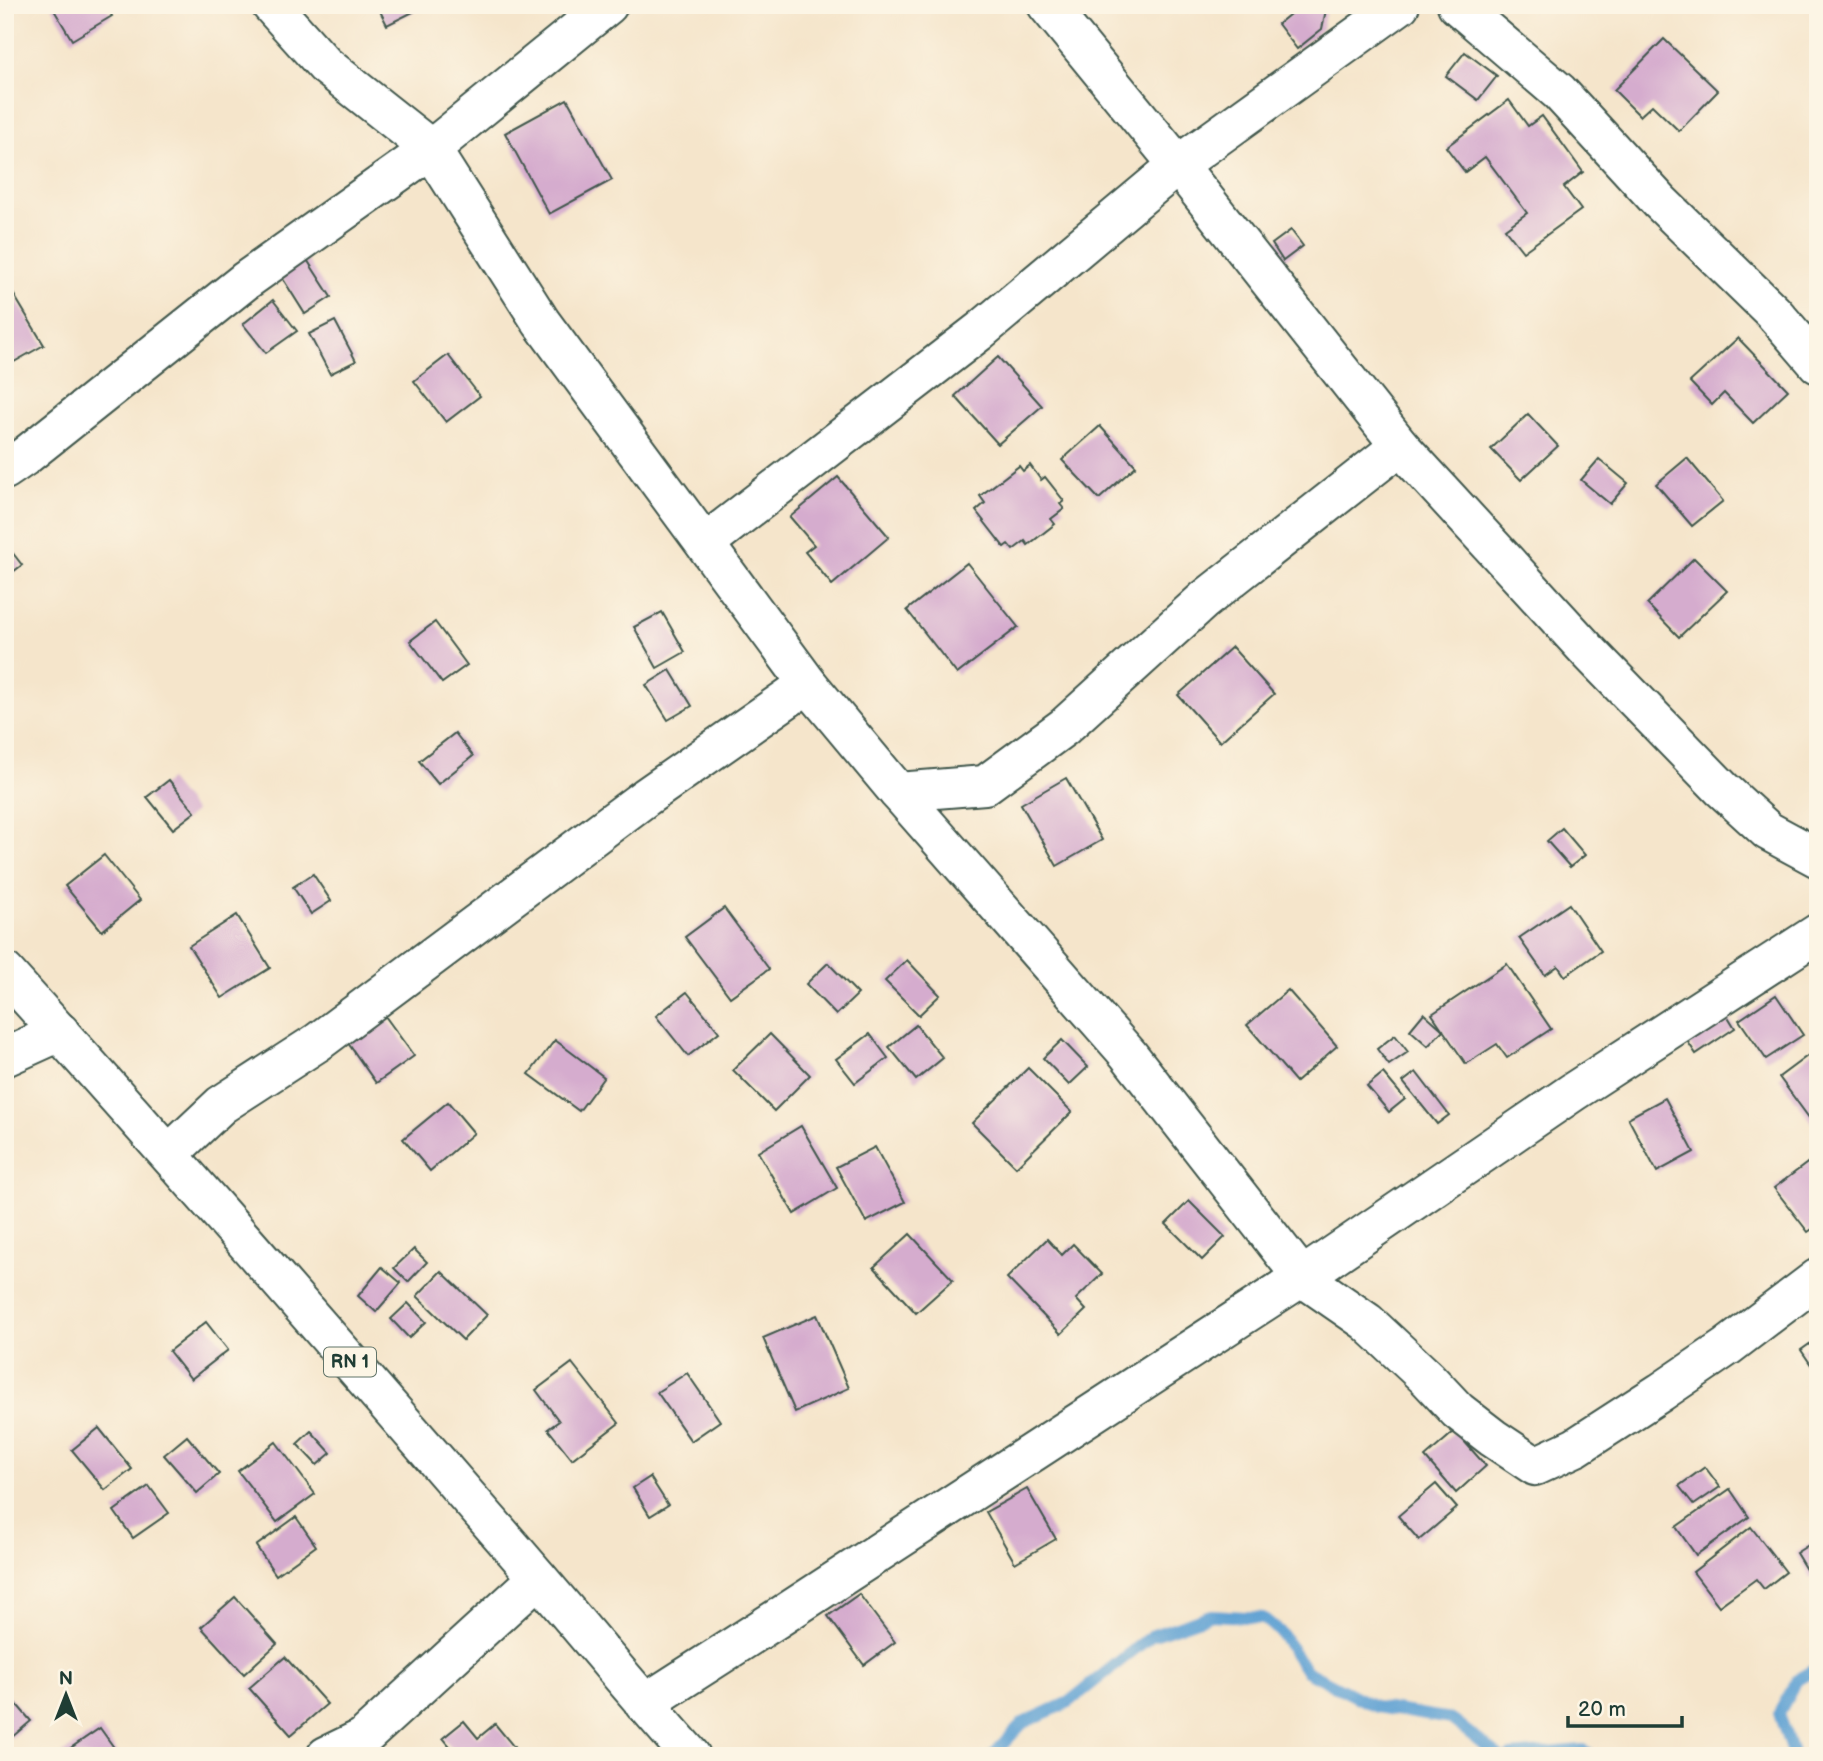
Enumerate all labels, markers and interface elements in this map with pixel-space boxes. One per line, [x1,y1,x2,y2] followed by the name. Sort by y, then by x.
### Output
[324,1348,376,1377] road number: RN 1
[32,1660,102,1730] north arrow
[59,1668,73,1691] text: N
[1568,1684,1681,1728] scale bar
[1578,1697,1626,1722] text: 20 m

